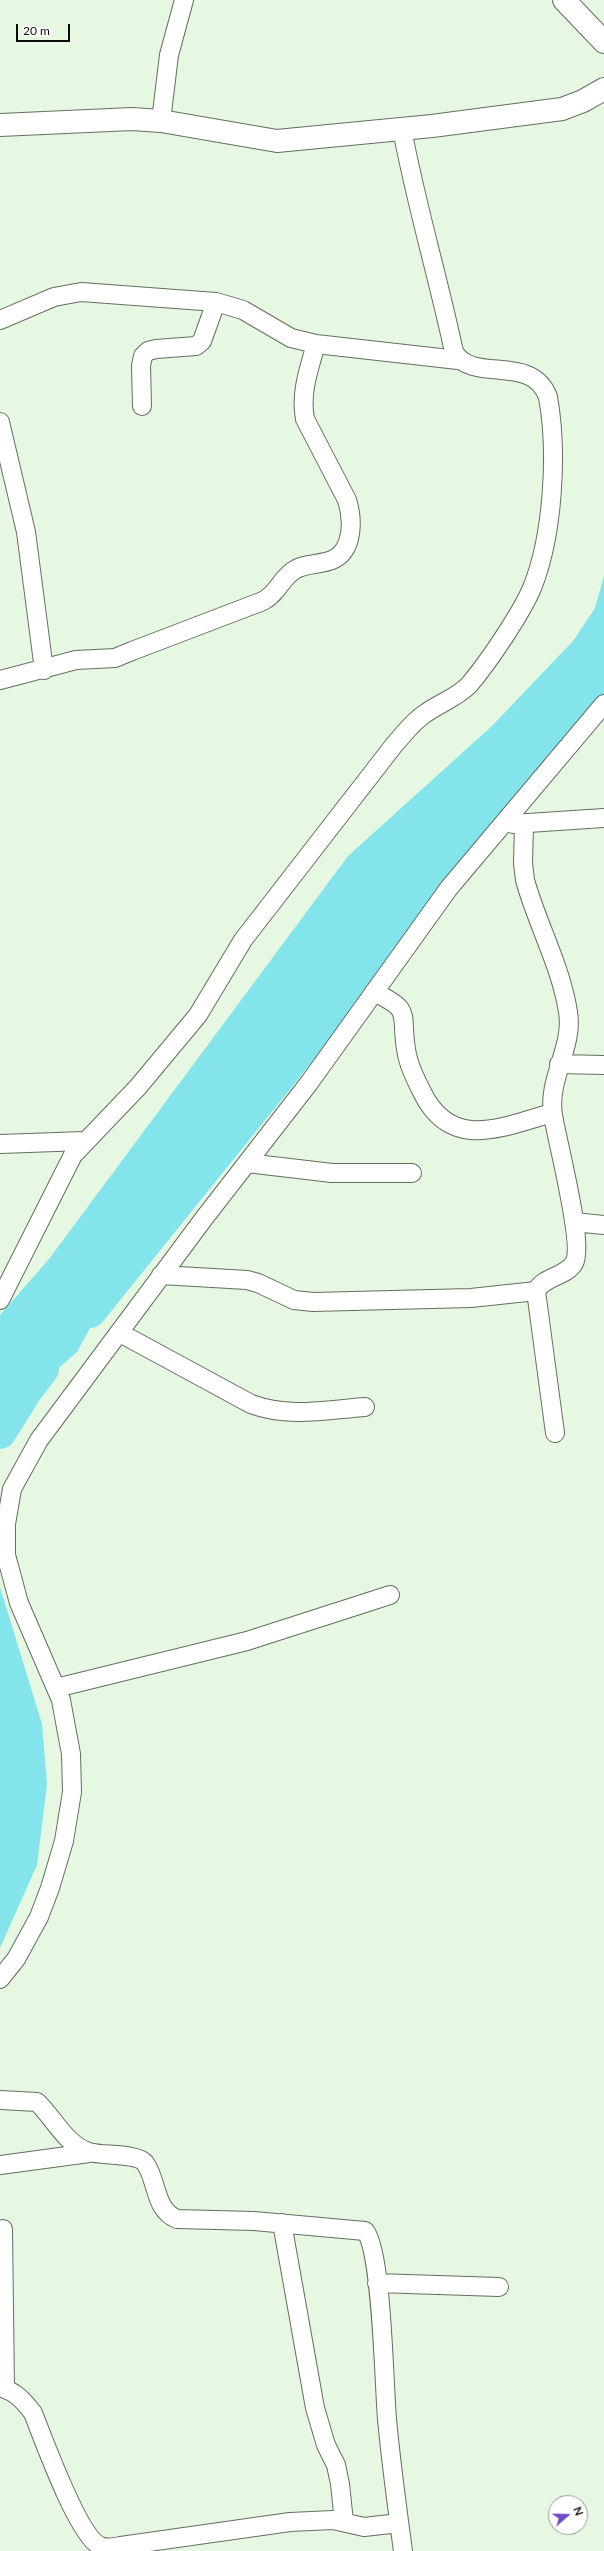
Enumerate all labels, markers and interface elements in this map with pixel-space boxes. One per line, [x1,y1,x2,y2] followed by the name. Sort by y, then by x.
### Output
[18,16,72,42] scale bar
[23,23,50,38] text: 20 m
[548,2495,588,2535] north arrow
[571,2505,586,2517] text: N

